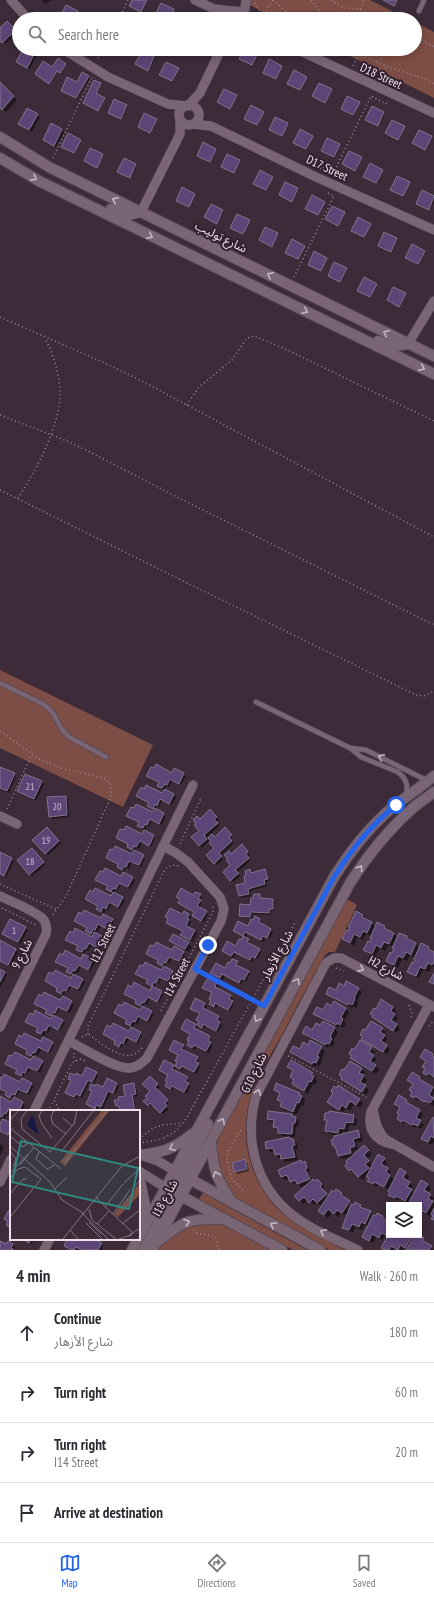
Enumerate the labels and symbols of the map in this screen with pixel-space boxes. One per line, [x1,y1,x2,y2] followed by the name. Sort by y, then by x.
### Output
[358,59,405,92] street label: D18 Street
[304,151,351,184] street label: D17 Street
[29,174,37,181] one-way arrow
[112,197,120,205] one-way arrow
[192,218,250,257] street label: شارع توليب
[146,231,153,239] one-way arrow
[267,272,274,280] one-way arrow
[300,306,308,314] one-way arrow
[383,330,391,338] one-way arrow
[417,363,425,371] one-way arrow
[378,754,385,762] one-way arrow
[26,780,35,793] house number: 21
[387,796,405,814] route start
[53,800,62,813] house number: 20
[42,834,51,847] house number: 19
[26,855,35,868] house number: 18
[355,865,362,872] one-way arrow
[87,920,119,964] street label: I12 Street
[12,924,16,937] house number: 1
[257,927,298,984] street label: شارع الأزهار
[8,936,37,972] street label: شارع 9
[199,936,217,954] route end
[365,952,406,985] street label: H2 شارع
[160,955,193,998] street label: I14 Street
[357,964,364,971] one-way arrow
[292,978,300,985] one-way arrow
[254,1015,262,1022] one-way arrow
[237,1050,271,1096] street label: G10 شارع
[254,1089,262,1096] one-way arrow
[10,1110,140,1240] inset map
[218,1117,225,1125] one-way arrow
[168,1143,176,1151] one-way arrow
[212,1170,221,1177] one-way arrow
[149,1177,182,1220] street label: I18 شارع
[184,1219,191,1227] one-way arrow
[270,1222,277,1230] one-way arrow
[320,1229,327,1237] one-way arrow

